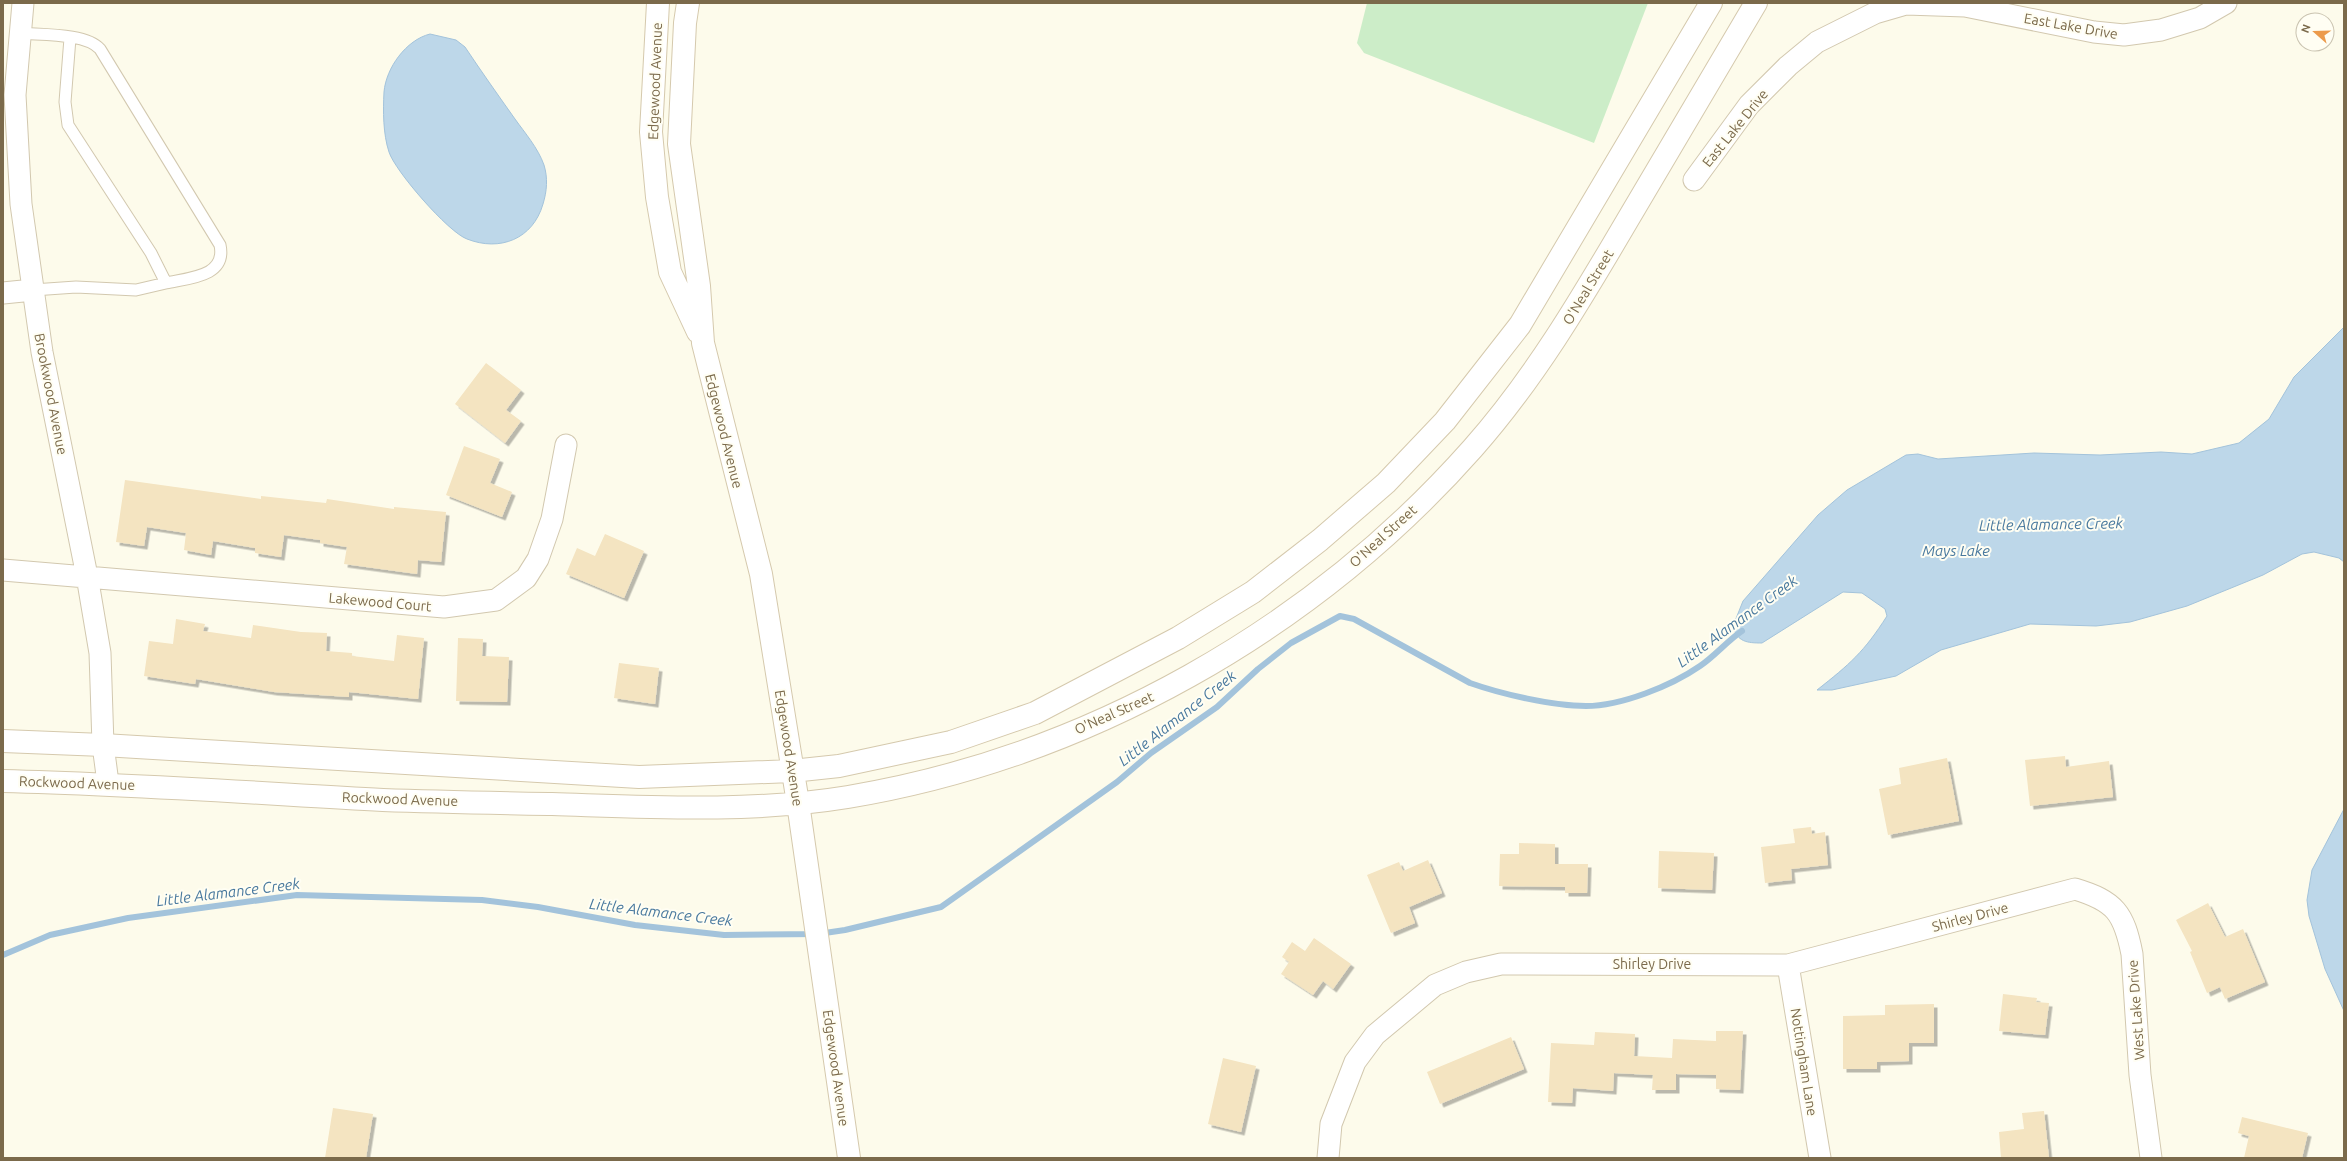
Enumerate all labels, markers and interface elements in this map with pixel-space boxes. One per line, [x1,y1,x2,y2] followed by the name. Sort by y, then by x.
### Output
[2023,10,2119,42] street label: East Lake Drive
[2295,12,2335,52] north arrow
[645,22,665,140] street label: Edgewood Avenue
[2299,23,2313,34] text: N
[1699,86,1771,170] street label: East Lake Drive
[1559,246,1617,328] street label: O'Neal Street
[31,332,71,456] street label: Brookwood Avenue
[702,372,746,490] street label: Edgewood Avenue
[1346,501,1420,570] street label: O'Neal Street
[1979,514,2124,534] water label: Little Alamance Creek
[1922,542,1990,559] water label: Mays Lake
[1674,572,1801,670] water label: Little Alamance Creek
[328,590,433,615] street label: Lakewood Court
[1115,667,1239,769] water label: Little Alamance Creek
[1072,688,1157,738] street label: O'Neal Street
[772,689,806,807] street label: Edgewood Avenue
[19,773,135,793] street label: Rockwood Avenue
[342,789,458,809] street label: Rockwood Avenue
[155,875,301,909] water label: Little Alamance Creek
[588,895,734,929] water label: Little Alamance Creek
[1930,899,2010,935] street label: Shirley Drive
[1613,956,1691,972] street label: Shirley Drive
[2125,959,2147,1061] street label: West Lake Drive
[1788,1007,1820,1117] street label: Nottingham Lane
[820,1009,852,1127] street label: Edgewood Avenue

